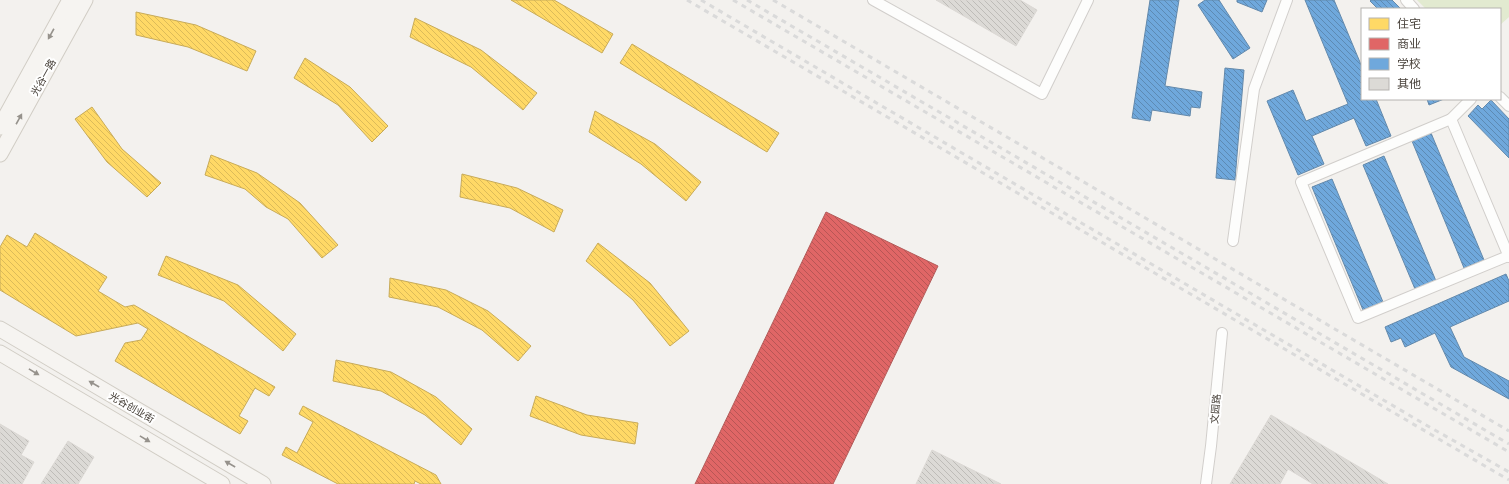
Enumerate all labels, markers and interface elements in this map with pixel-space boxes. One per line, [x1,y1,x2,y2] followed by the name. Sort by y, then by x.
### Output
[1361,8,1501,100] legend
[1397,16,1421,31] text: 住宅
[48,28,55,40] one-way arrow
[1397,36,1421,51] text: 商业
[1397,56,1421,71] text: 学校
[28,57,59,98] street label: 光谷一路
[1397,76,1421,91] text: 其他
[16,114,22,125] one-way arrow
[28,369,40,376] one-way arrow
[88,381,99,388] one-way arrow
[107,389,157,426] street label: 光谷创业街
[1208,394,1223,425] street label: 文园路
[139,435,151,442] one-way arrow
[224,461,236,468] one-way arrow

